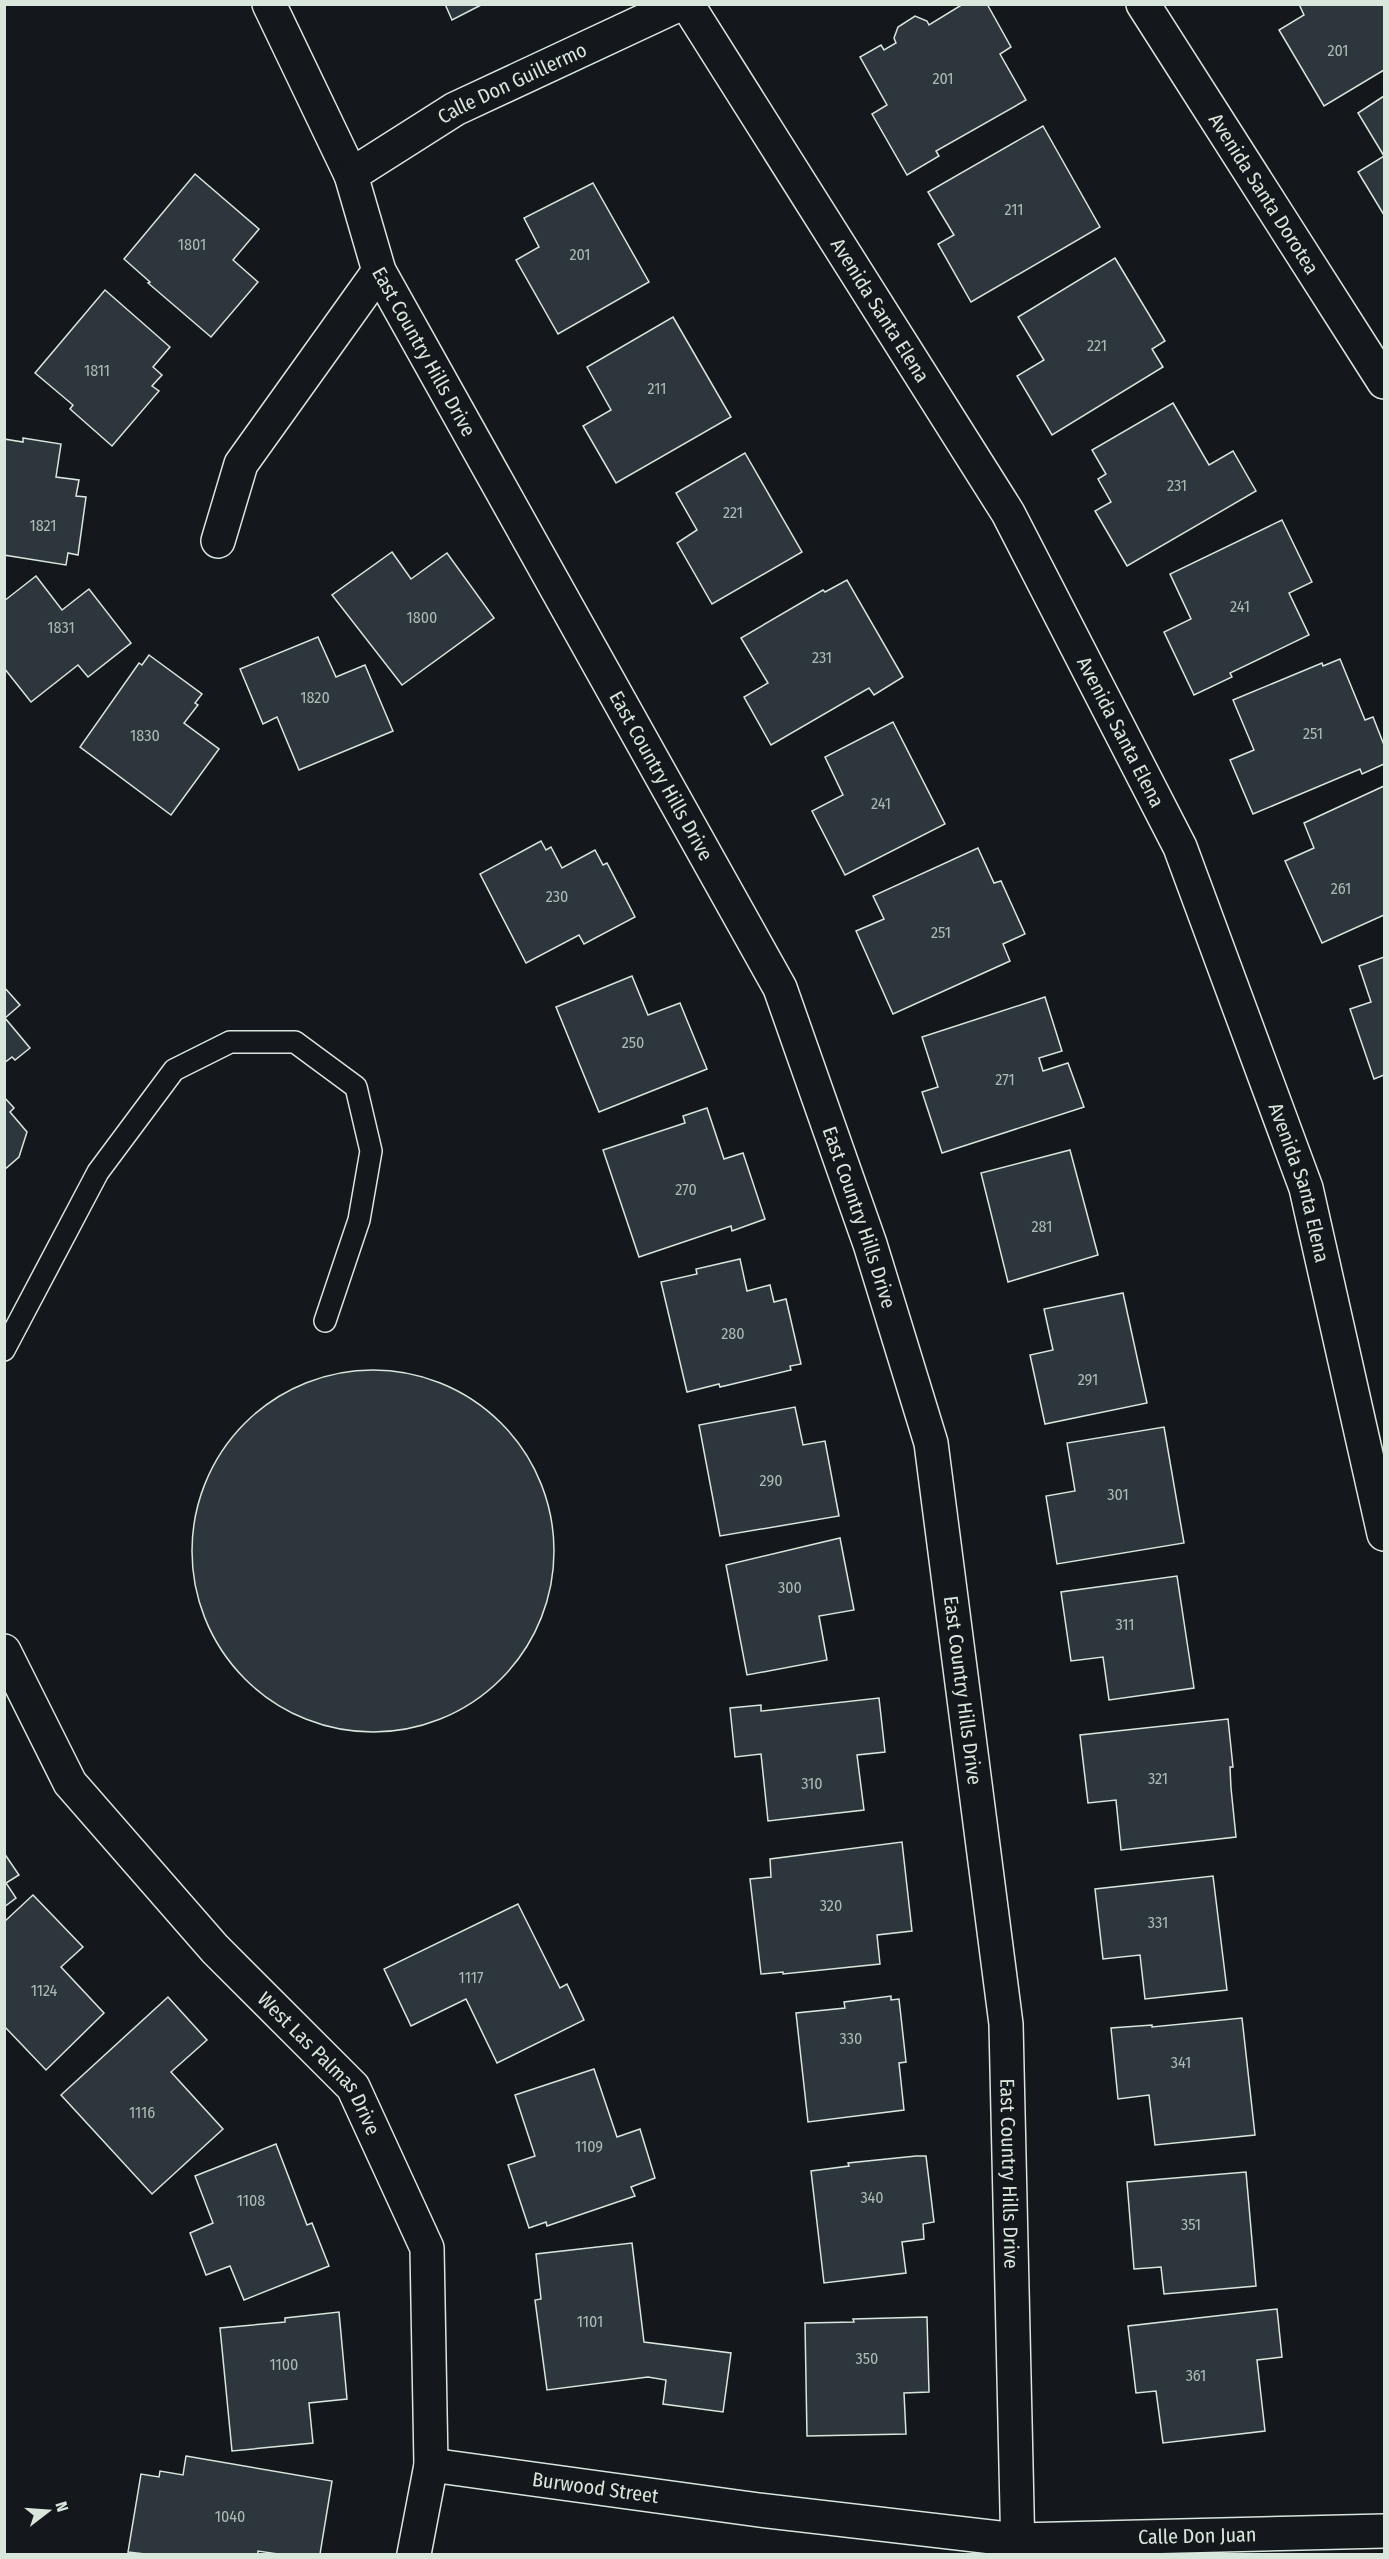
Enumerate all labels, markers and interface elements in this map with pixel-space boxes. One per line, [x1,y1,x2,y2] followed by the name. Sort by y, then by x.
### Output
[433,37,591,129] street label: Calle Don Guillermo
[1327,41,1349,60] house number: 201
[932,69,954,88] house number: 201
[1204,109,1324,279] street label: Avenida Santa Dorotea
[1005,200,1023,219] house number: 211
[826,234,935,387] street label: Avenida Santa Elena
[178,235,206,254] house number: 1801
[569,245,591,264] house number: 201
[367,263,481,441] street label: East Country Hills Drive
[1087,336,1107,355] house number: 221
[84,361,110,380] house number: 1811
[648,379,666,398] house number: 211
[1167,476,1187,495] house number: 231
[723,503,743,522] house number: 221
[29,516,57,535] house number: 1821
[1230,597,1250,616] house number: 241
[407,608,437,627] house number: 1800
[47,618,75,637] house number: 1831
[812,648,832,667] house number: 231
[1072,653,1169,811] street label: Avenida Santa Elena
[604,687,718,865] street label: East Country Hills Drive
[300,688,330,707] house number: 1820
[1303,724,1323,743] house number: 251
[130,726,160,745] house number: 1830
[871,794,891,813] house number: 241
[1331,879,1351,898] house number: 261
[546,887,568,906] house number: 230
[931,923,951,942] house number: 251
[622,1033,644,1052] house number: 250
[995,1070,1015,1089] house number: 271
[1264,1099,1334,1265] street label: Avenida Santa Elena
[818,1123,901,1311] street label: East Country Hills Drive
[675,1180,697,1199] house number: 270
[1032,1217,1052,1236] house number: 281
[721,1324,745,1343] house number: 280
[1078,1370,1098,1389] house number: 291
[759,1471,783,1490] house number: 290
[1107,1485,1129,1504] house number: 301
[778,1578,802,1597] house number: 300
[939,1594,987,1786] street label: East Country Hills Drive
[1115,1615,1135,1634] house number: 311
[1148,1769,1168,1788] house number: 321
[801,1774,823,1793] house number: 310
[820,1896,842,1915] house number: 320
[1148,1913,1168,1932] house number: 331
[459,1968,484,1987] house number: 1117
[31,1981,58,2000] house number: 1124
[253,1987,385,2139] street label: West Las Palmas Drive
[840,2029,862,2048] house number: 330
[1171,2053,1191,2072] house number: 341
[995,2078,1024,2269] street label: East Country Hills Drive
[129,2103,155,2122] house number: 1116
[575,2137,603,2156] house number: 1109
[860,2188,884,2207] house number: 340
[237,2191,265,2210] house number: 1108
[1181,2215,1201,2234] house number: 351
[577,2312,603,2331] house number: 1101
[856,2349,878,2368] house number: 350
[270,2355,298,2374] house number: 1100
[1186,2366,1206,2385] house number: 361
[531,2467,661,2508] street label: Burwood Street
[18,2481,78,2541] north arrow
[51,2499,72,2514] text: N
[215,2507,245,2526] house number: 1040
[1138,2522,1257,2549] street label: Calle Don Juan

